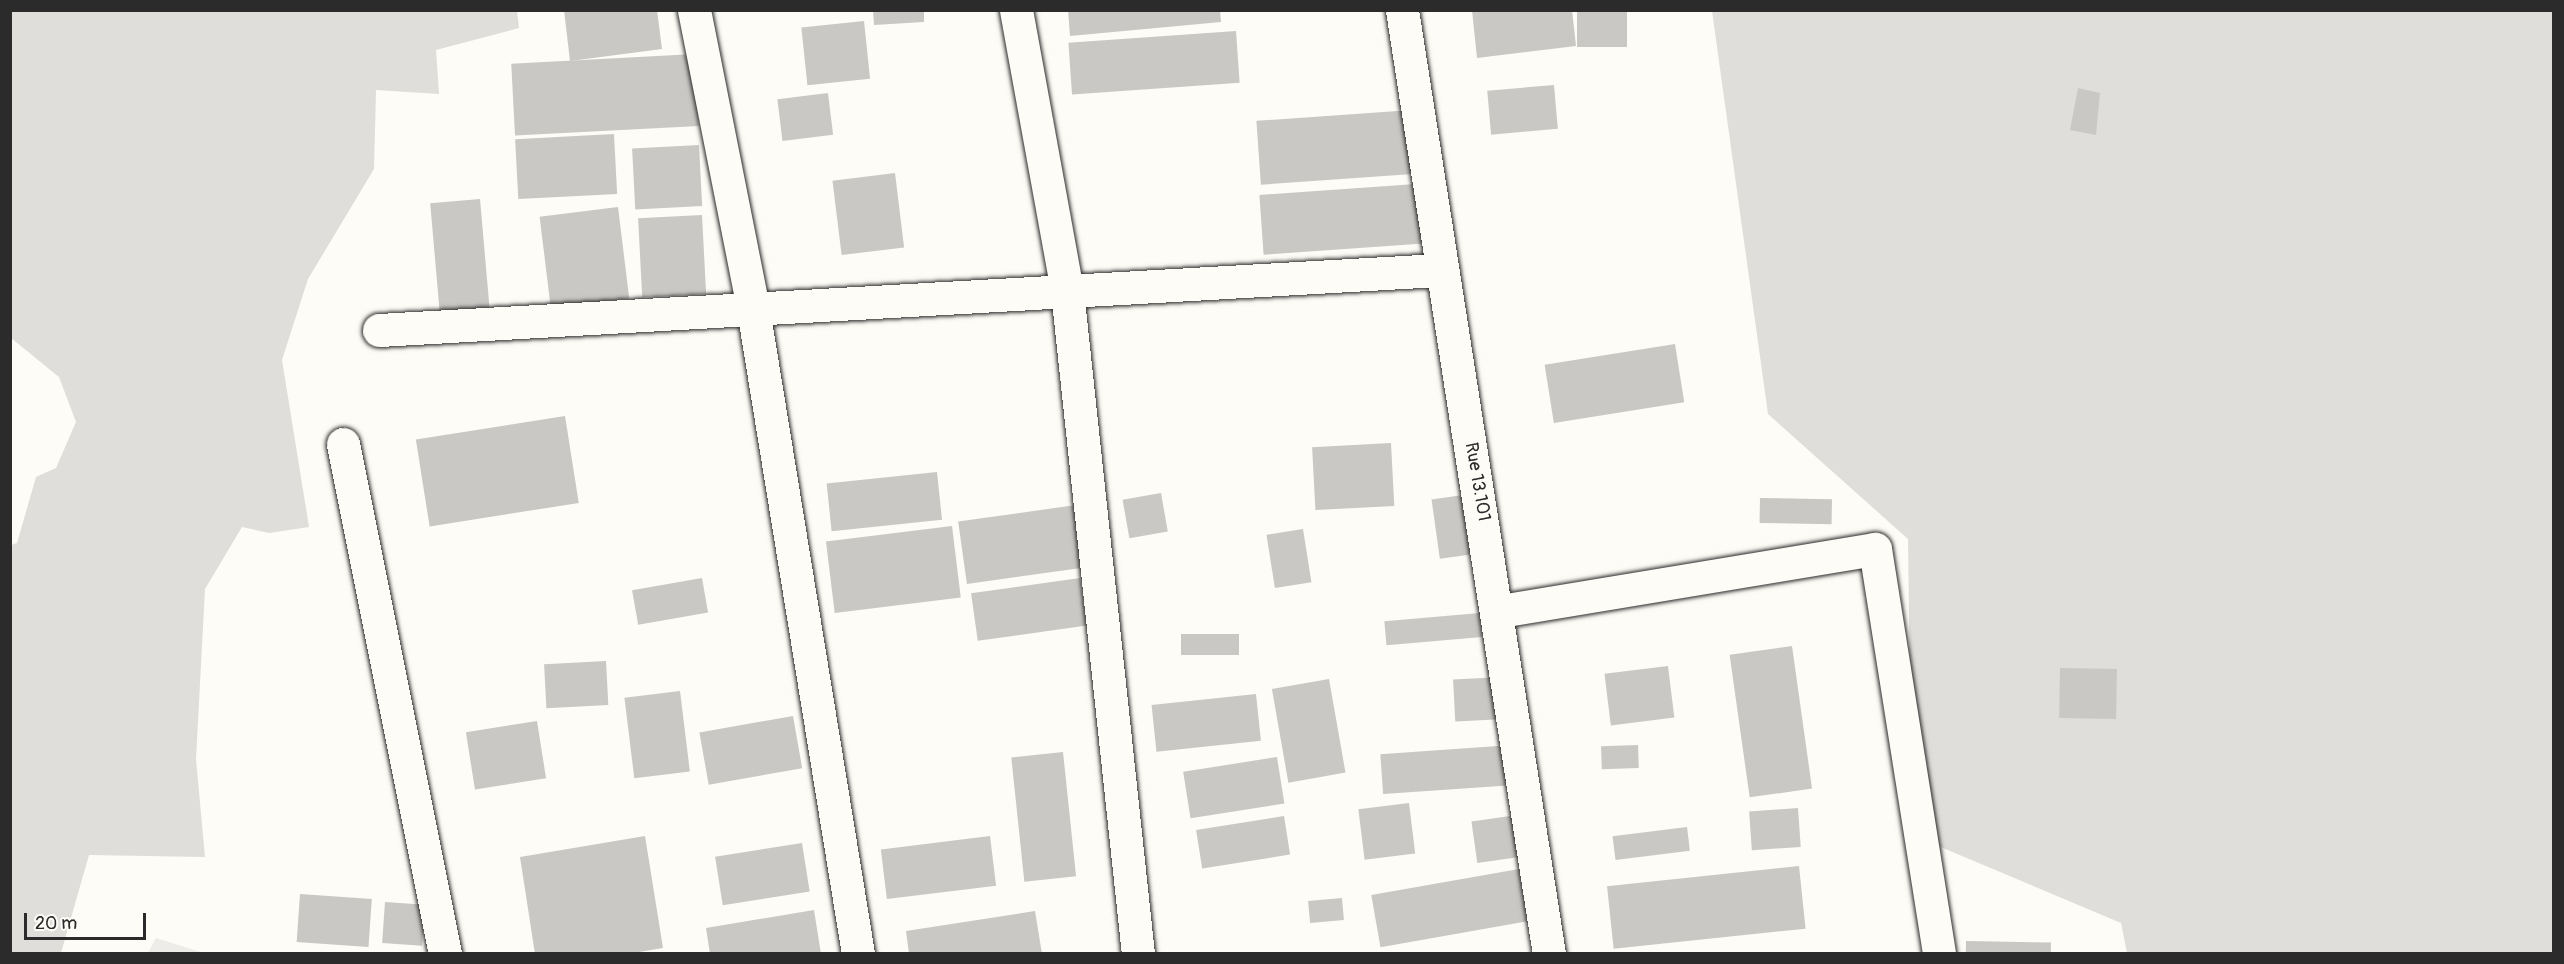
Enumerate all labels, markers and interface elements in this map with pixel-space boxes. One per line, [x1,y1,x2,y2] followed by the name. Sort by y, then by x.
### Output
[1459,441,1495,523] street label: Rue 13.101
[27,901,148,939] scale bar
[35,912,77,935] text: 20 m

